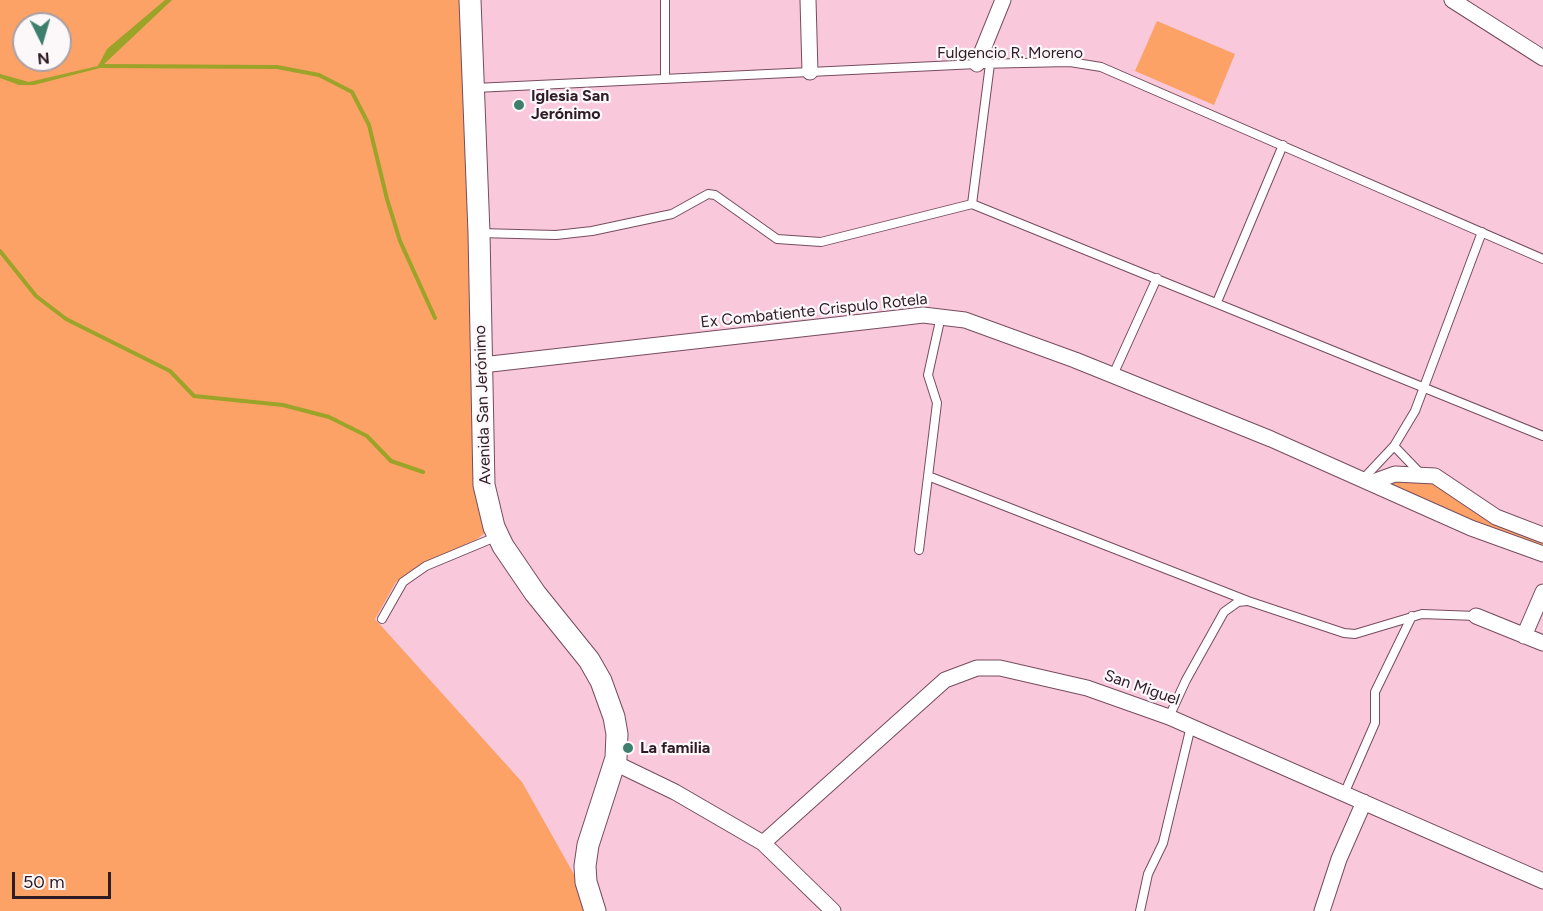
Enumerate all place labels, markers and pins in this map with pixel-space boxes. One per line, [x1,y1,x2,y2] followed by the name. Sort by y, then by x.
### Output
[531,86,609,124] place label: Iglesia San Jerónimo
[512,98,526,112] marker: Iglesia San Jerónimo
[640,738,710,758] place label: La familia
[621,741,635,755] marker: La familia

